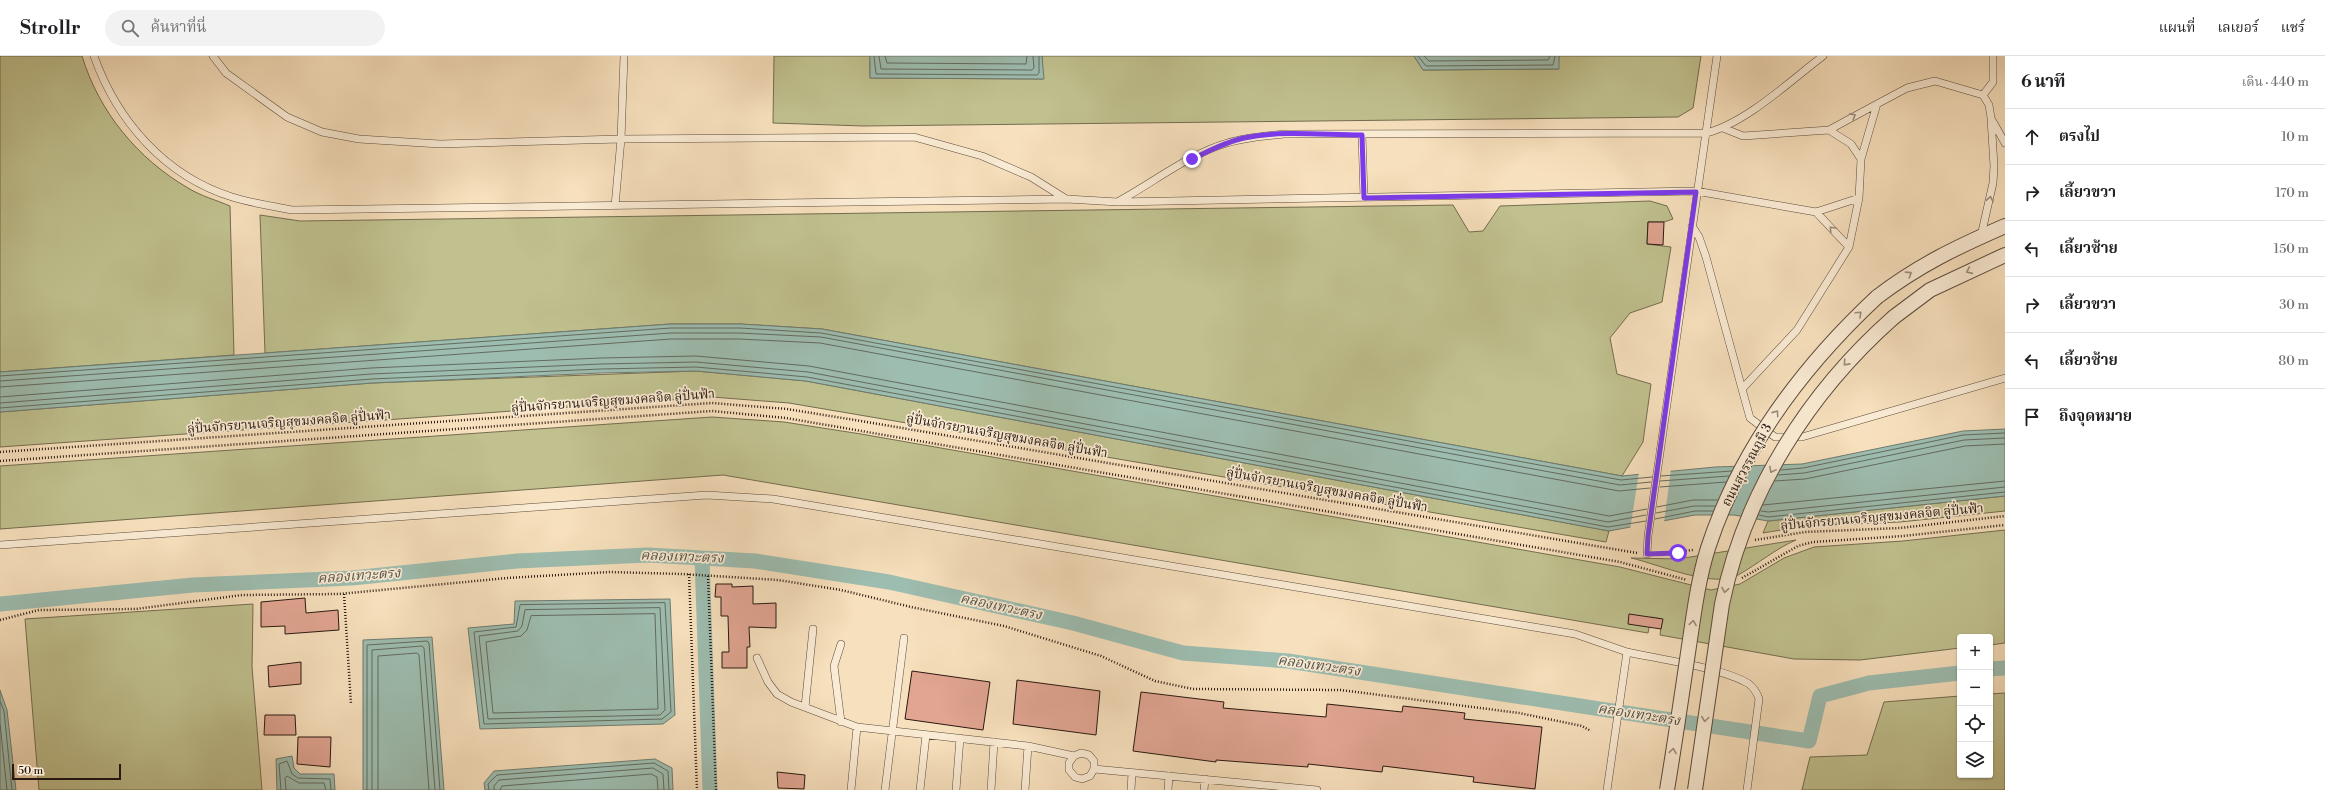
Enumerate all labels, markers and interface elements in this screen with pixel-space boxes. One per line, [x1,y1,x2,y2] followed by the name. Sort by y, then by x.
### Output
[105,10,385,46] search box
[20,16,81,40] text: Strollr
[119,17,141,39] icon: search
[151,18,206,37] text: ค้นหาที่นี่
[2159,19,2195,37] text: แผนที่
[2217,19,2259,37] text: เลเยอร์
[2281,19,2305,37] text: แชร์
[2021,71,2066,93] text: 6 นาที
[2242,74,2309,90] text: เดิน · 440 m
[1849,113,1856,121] one-way arrow
[2021,126,2043,148] icon: ahead
[2059,127,2100,146] text: ตรงไป
[2281,129,2309,145] text: 10 m
[1183,150,1201,168] route end
[2021,182,2043,204] icon: right
[2059,183,2116,202] text: เลี้ยวขวา
[2275,185,2309,201] text: 170 m
[1985,196,1993,202] one-way arrow
[1830,227,1837,234] one-way arrow
[2021,238,2043,260] icon: left
[2059,239,2118,258] text: เลี้ยวซ้าย
[2274,241,2309,257] text: 150 m
[1966,266,1974,274] one-way arrow
[1905,271,1912,279] one-way arrow
[2021,294,2043,316] icon: right
[2059,295,2116,314] text: เลี้ยวขวา
[2279,297,2309,313] text: 30 m
[1854,311,1862,319] one-way arrow
[2021,350,2043,372] icon: left
[2059,351,2118,370] text: เลี้ยวซ้าย
[2278,353,2309,369] text: 80 m
[1844,358,1851,366] one-way arrow
[511,384,715,416] street label: ลู่ปั่นจักรยานเจริญสุขมงคลจิต ลู่ปั่นฟ้า
[187,405,391,437] street label: ลู่ปั่นจักรยานเจริญสุขมงคลจิต ลู่ปั่นฟ้า
[2021,406,2043,428] icon: arrive
[2059,407,2132,426] text: ถึงจุดหมาย
[905,408,1109,462] street label: ลู่ปั่นจักรยานเจริญสุขมงคลจิต ลู่ปั่นฟ้า
[1771,410,1779,417] one-way arrow
[1718,421,1776,509] street label: ถนนสุวรรณภูมิ 3
[1225,462,1429,516] street label: ลู่ปั่นจักรยานเจริญสุขมงคลจิต ลู่ปั่นฟ้า
[1769,465,1777,473] one-way arrow
[1779,498,1984,534] street label: ลู่ปั่นจักรยานเจริญสุขมงคลจิต ลู่ปั่นฟ้า
[1669,544,1687,562] route start
[640,547,725,567] water label: คลองเทวะตรง
[317,564,402,588] water label: คลองเทวะตรง
[1722,587,1730,593] one-way arrow
[958,590,1045,625] water label: คลองเทวะตรง
[1688,620,1697,626] one-way arrow
[1957,634,1993,778] map controls
[1957,634,1993,670] button: +
[1277,651,1362,681] water label: คลองเทวะตรง
[1957,670,1993,706] button: −
[1597,700,1682,731] water label: คลองเทวะตรง
[1957,706,1993,742] button: locate
[1701,716,1710,722] one-way arrow
[1957,742,1993,778] button: layers
[1668,748,1677,755] one-way arrow
[12,762,121,781] scale bar
[18,764,43,778] text: 50 m

